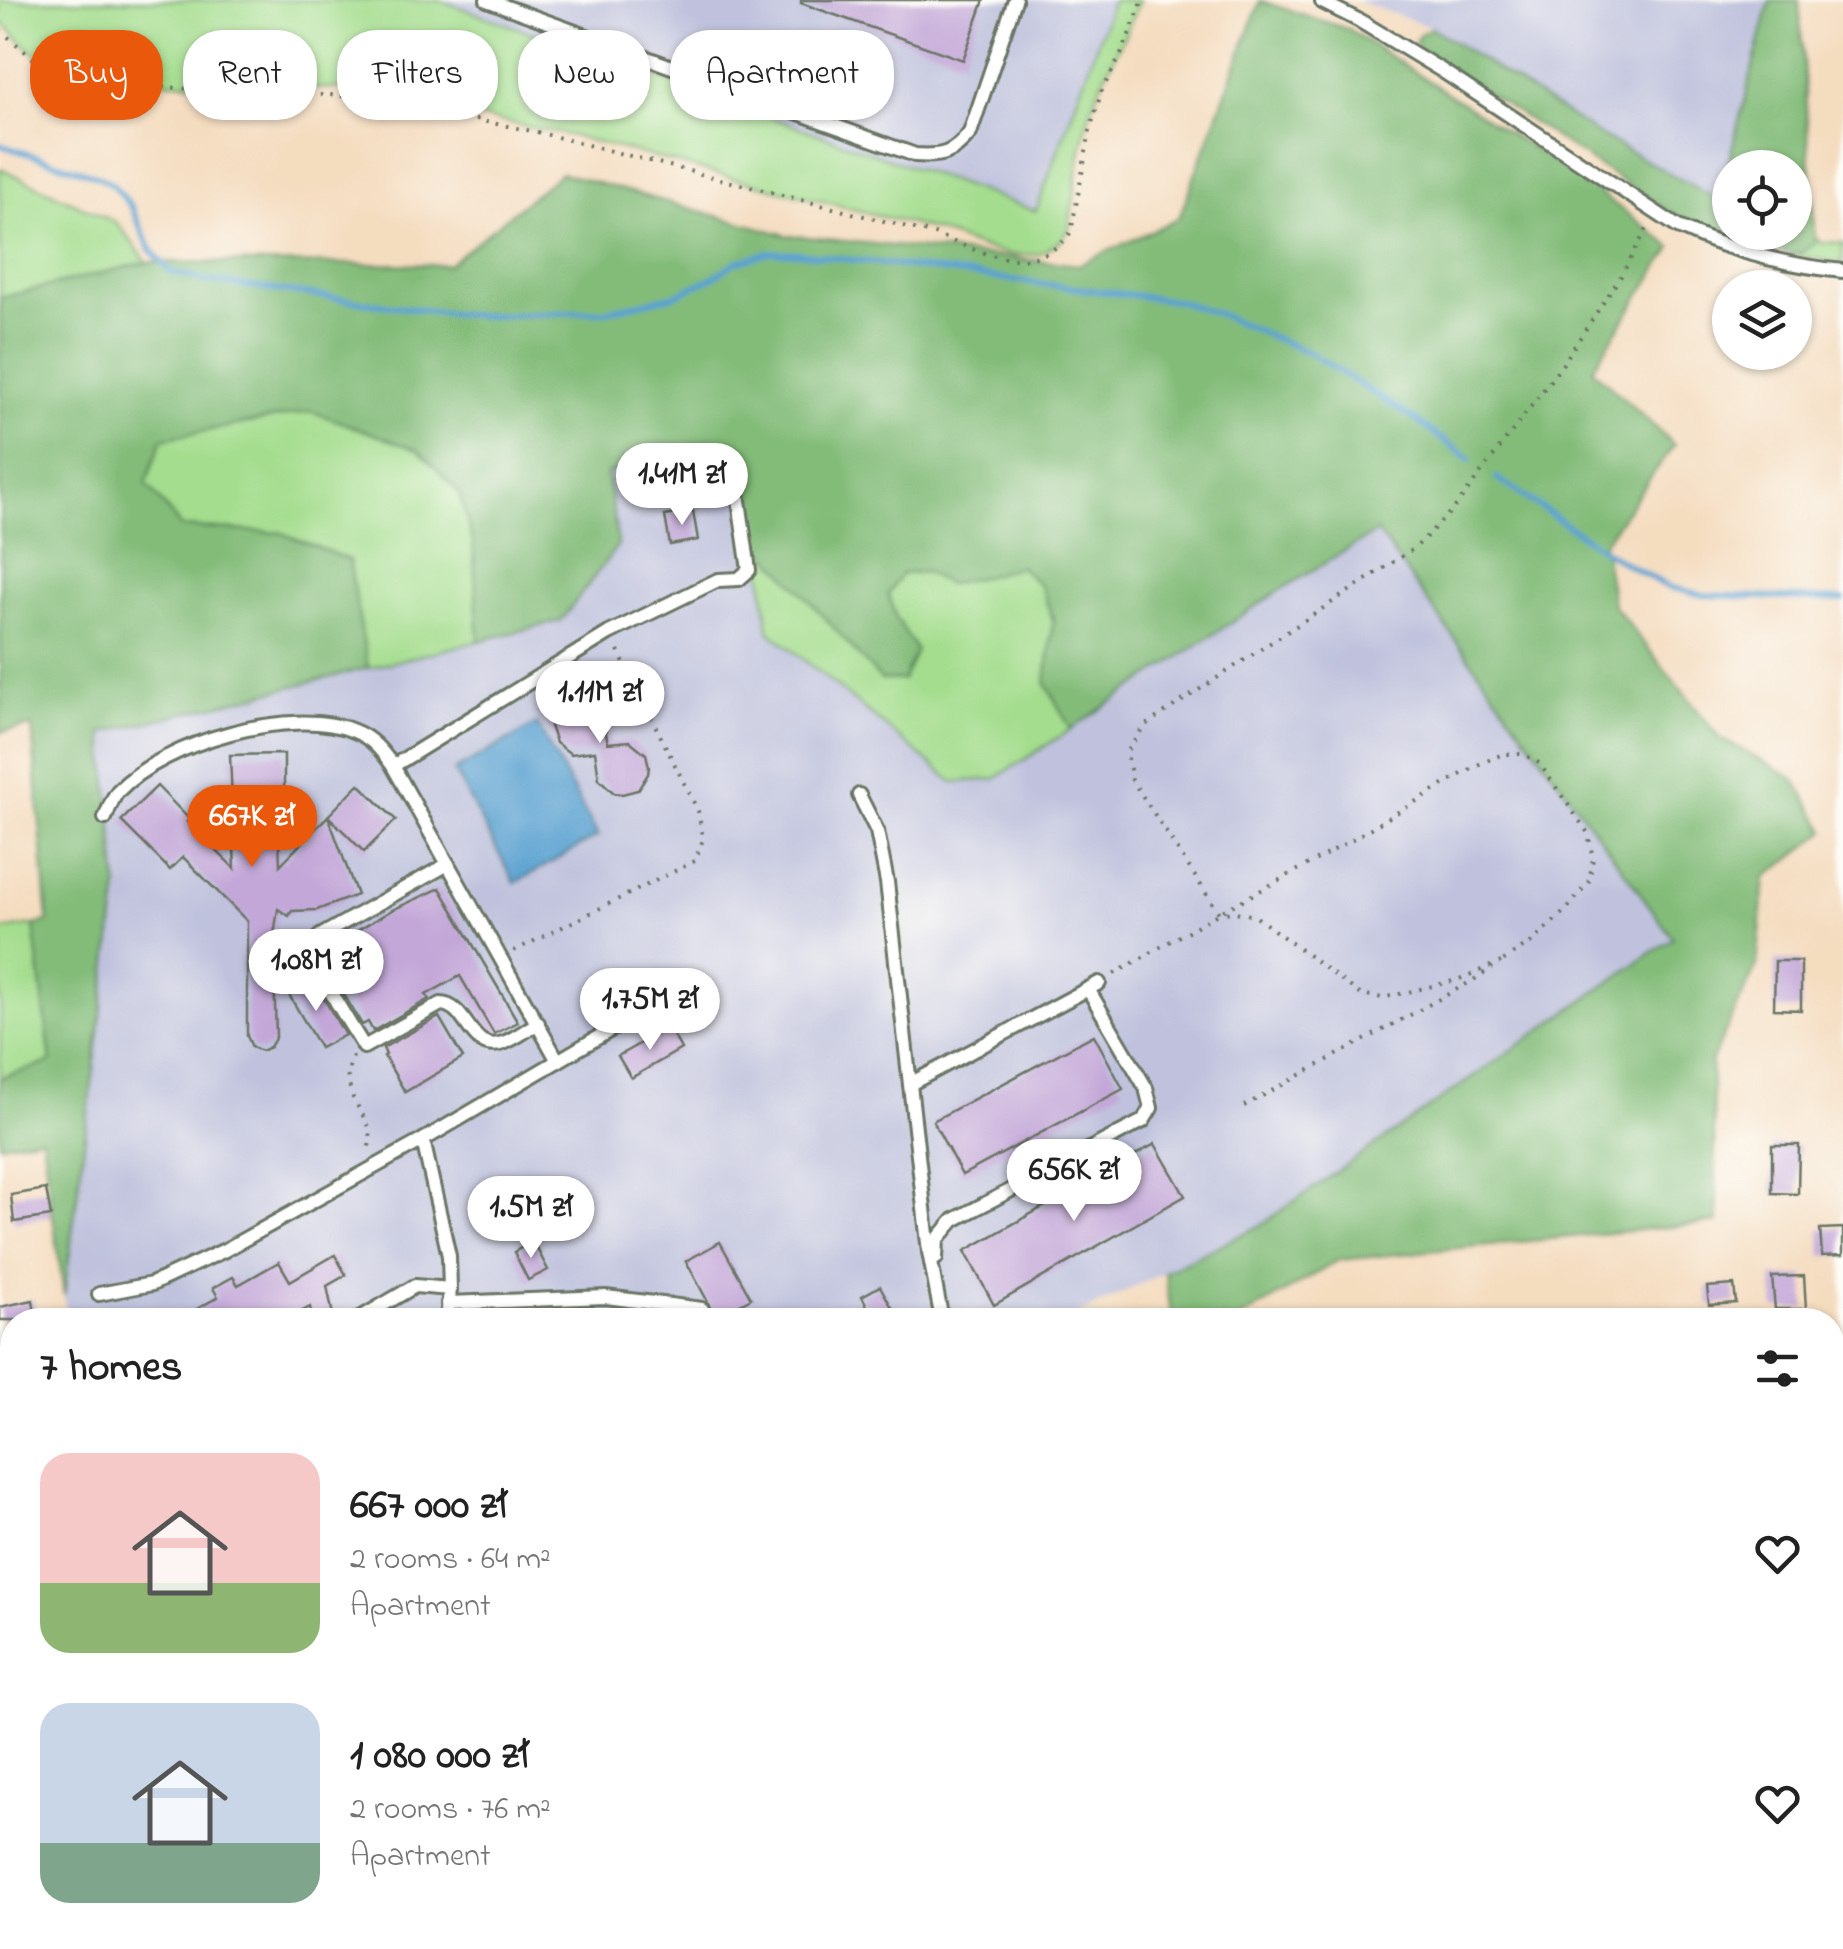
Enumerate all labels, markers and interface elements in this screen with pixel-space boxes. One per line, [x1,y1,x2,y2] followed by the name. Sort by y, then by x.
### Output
[30,30,163,120] chip: Buy
[183,30,317,120] chip: Rent
[337,30,498,120] chip: Filters
[518,30,650,120] chip: New
[670,30,894,120] chip: Apartment
[1712,150,1812,370] map controls
[1712,150,1812,250] button: locate
[1712,270,1812,370] button: layers
[579,443,785,528] pin: 1.41M zł
[638,452,726,499] text: 1.41M zł
[497,661,703,746] pin: 1.11M zł
[557,670,643,717] text: 1.11M zł
[160,785,344,870] pin: 667K zł
[209,794,295,841] text: 667K zł
[213,929,419,1014] pin: 1.08M zł
[271,938,361,985] text: 1.08M zł
[547,968,753,1053] pin: 1.75M zł
[602,977,698,1024] text: 1.75M zł
[982,1139,1166,1224] pin: 656K zł
[1029,1148,1119,1195] text: 656K zł
[439,1176,623,1261] pin: 1.5M zł
[489,1185,573,1232] text: 1.5M zł
[40,1338,182,1399] text: 7 homes
[1750,1341,1805,1396] icon: filters
[350,1476,507,1537] text: 667 000 zł
[120,1493,240,1613] icon: home
[1750,1526,1805,1581] icon: heart
[350,1537,551,1584] text: 2 rooms · 64 m²
[350,1584,491,1631] text: Apartment
[350,1726,528,1787] text: 1 080 000 zł
[120,1743,240,1863] icon: home
[1750,1776,1805,1831] icon: heart
[350,1787,551,1834] text: 2 rooms · 76 m²
[350,1834,491,1881] text: Apartment

